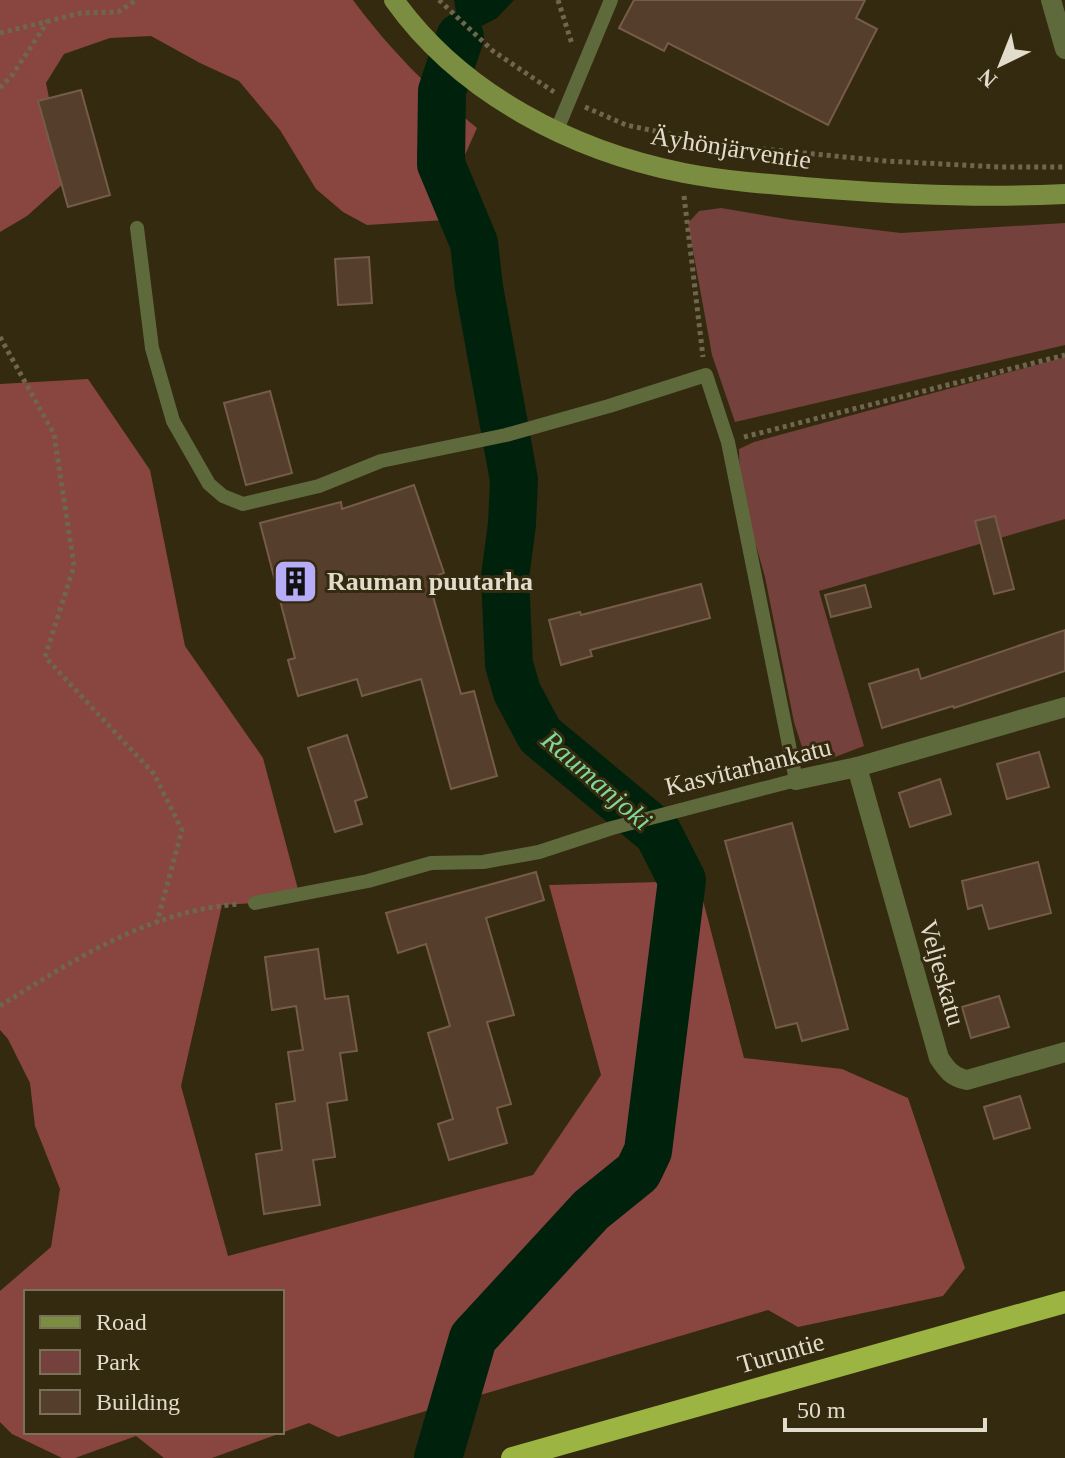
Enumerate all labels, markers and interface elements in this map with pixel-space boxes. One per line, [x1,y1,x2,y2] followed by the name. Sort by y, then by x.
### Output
[961,24,1041,104] north arrow
[973,64,1002,93] text: N
[649,121,813,175] street label: Äyhönjärventie
[272,557,320,605] building icon: Rauman puutarha
[327,567,533,596] place label: Rauman puutarha
[535,723,658,836] water label: Raumanjoki
[662,732,834,802] street label: Kasvitarhankatu
[913,917,971,1029] street label: Veljeskatu
[24,1290,284,1434] legend
[96,1309,147,1335] text: Road
[734,1327,828,1379] street label: Turuntie
[96,1349,140,1375] text: Park
[785,1382,985,1432] scale bar
[96,1389,180,1415] text: Building
[797,1397,846,1423] text: 50 m

